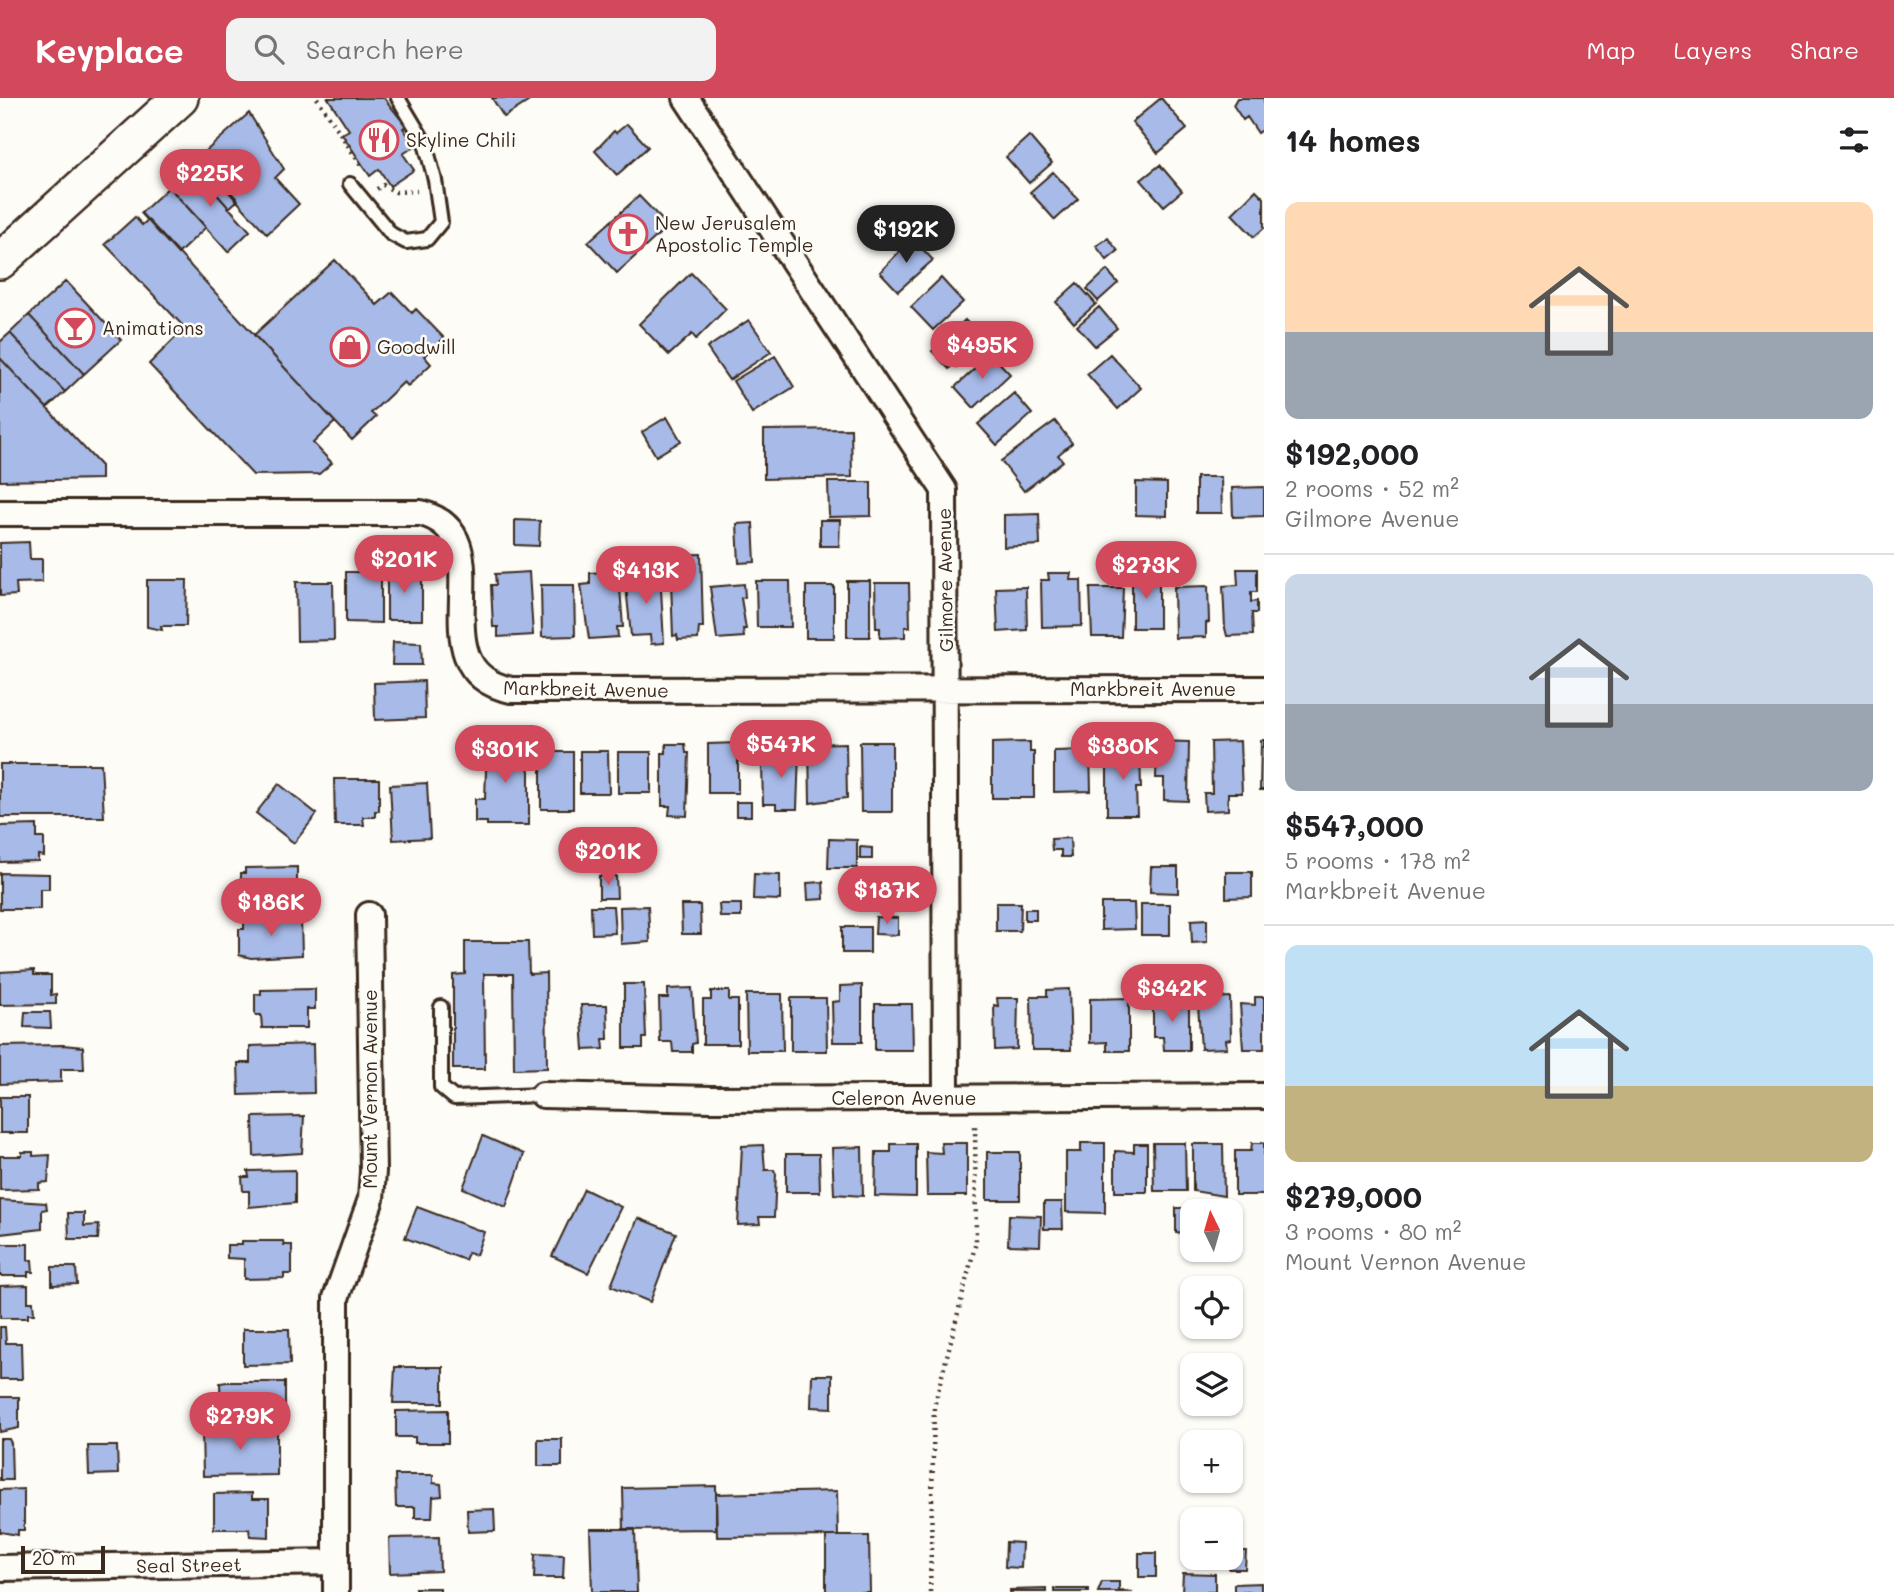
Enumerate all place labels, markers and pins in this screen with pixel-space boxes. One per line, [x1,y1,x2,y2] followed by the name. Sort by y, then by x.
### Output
[358,119,400,161] restaurant icon: Skyline Chili
[406,127,516,152] place label: Skyline Chili
[161,150,259,209] pin: $225K
[857,206,955,265] pin: $192K
[655,210,814,257] place label: New Jerusalem Apostolic Temple
[607,213,649,255] church icon: New Jerusalem Apostolic Temple
[54,307,96,349] bar icon: Animations
[102,315,204,340] place label: Animations
[933,322,1031,381] pin: $495K
[329,326,371,368] shop icon: Goodwill
[377,334,456,359] place label: Goodwill
[355,536,453,595] pin: $201K
[1097,542,1195,601] pin: $273K
[597,546,695,606] pin: $413K
[732,720,830,780] pin: $547K
[1074,722,1172,782] pin: $380K
[456,726,554,785] pin: $301K
[559,828,657,887] pin: $201K
[838,866,936,926] pin: $187K
[222,878,320,938] pin: $186K
[1123,964,1221,1024] pin: $342K
[191,1392,289,1452] pin: $279K

